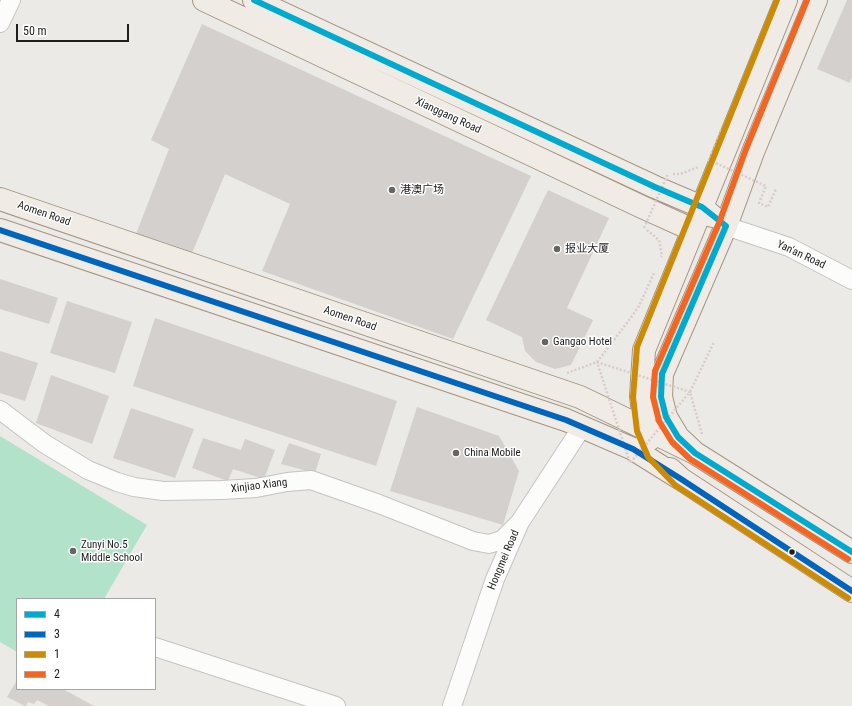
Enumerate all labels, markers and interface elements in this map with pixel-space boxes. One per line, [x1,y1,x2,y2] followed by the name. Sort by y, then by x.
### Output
[18,16,131,42] scale bar
[23,24,47,38] text: 50 m
[413,95,483,137] street label: Xianggang Road
[400,183,444,197] place label: 港澳广场
[387,185,397,195] marker: 港澳广场
[16,199,72,229] street label: Aomen Road
[775,238,827,272] street label: Yan'an Road
[565,242,609,256] place label: 报业大厦
[552,244,562,254] marker: 报业大厦
[322,304,378,334] street label: Aomen Road
[553,335,612,349] place label: Gangao Hotel
[540,337,550,347] marker: Gangao Hotel
[464,446,521,460] place label: China Mobile
[451,448,461,458] marker: China Mobile
[230,476,288,496] street label: Xinjiao Xiang
[485,528,523,592] street label: Hongmei Road
[81,538,143,564] place label: Zunyi No.5 Middle School
[68,546,78,556] marker: Zunyi No.5 Middle School
[787,547,797,557] unlabelled marker
[16,598,156,690] legend
[54,607,60,621] text: 4
[54,627,60,641] text: 3
[54,647,60,661] text: 1
[54,667,60,681] text: 2

